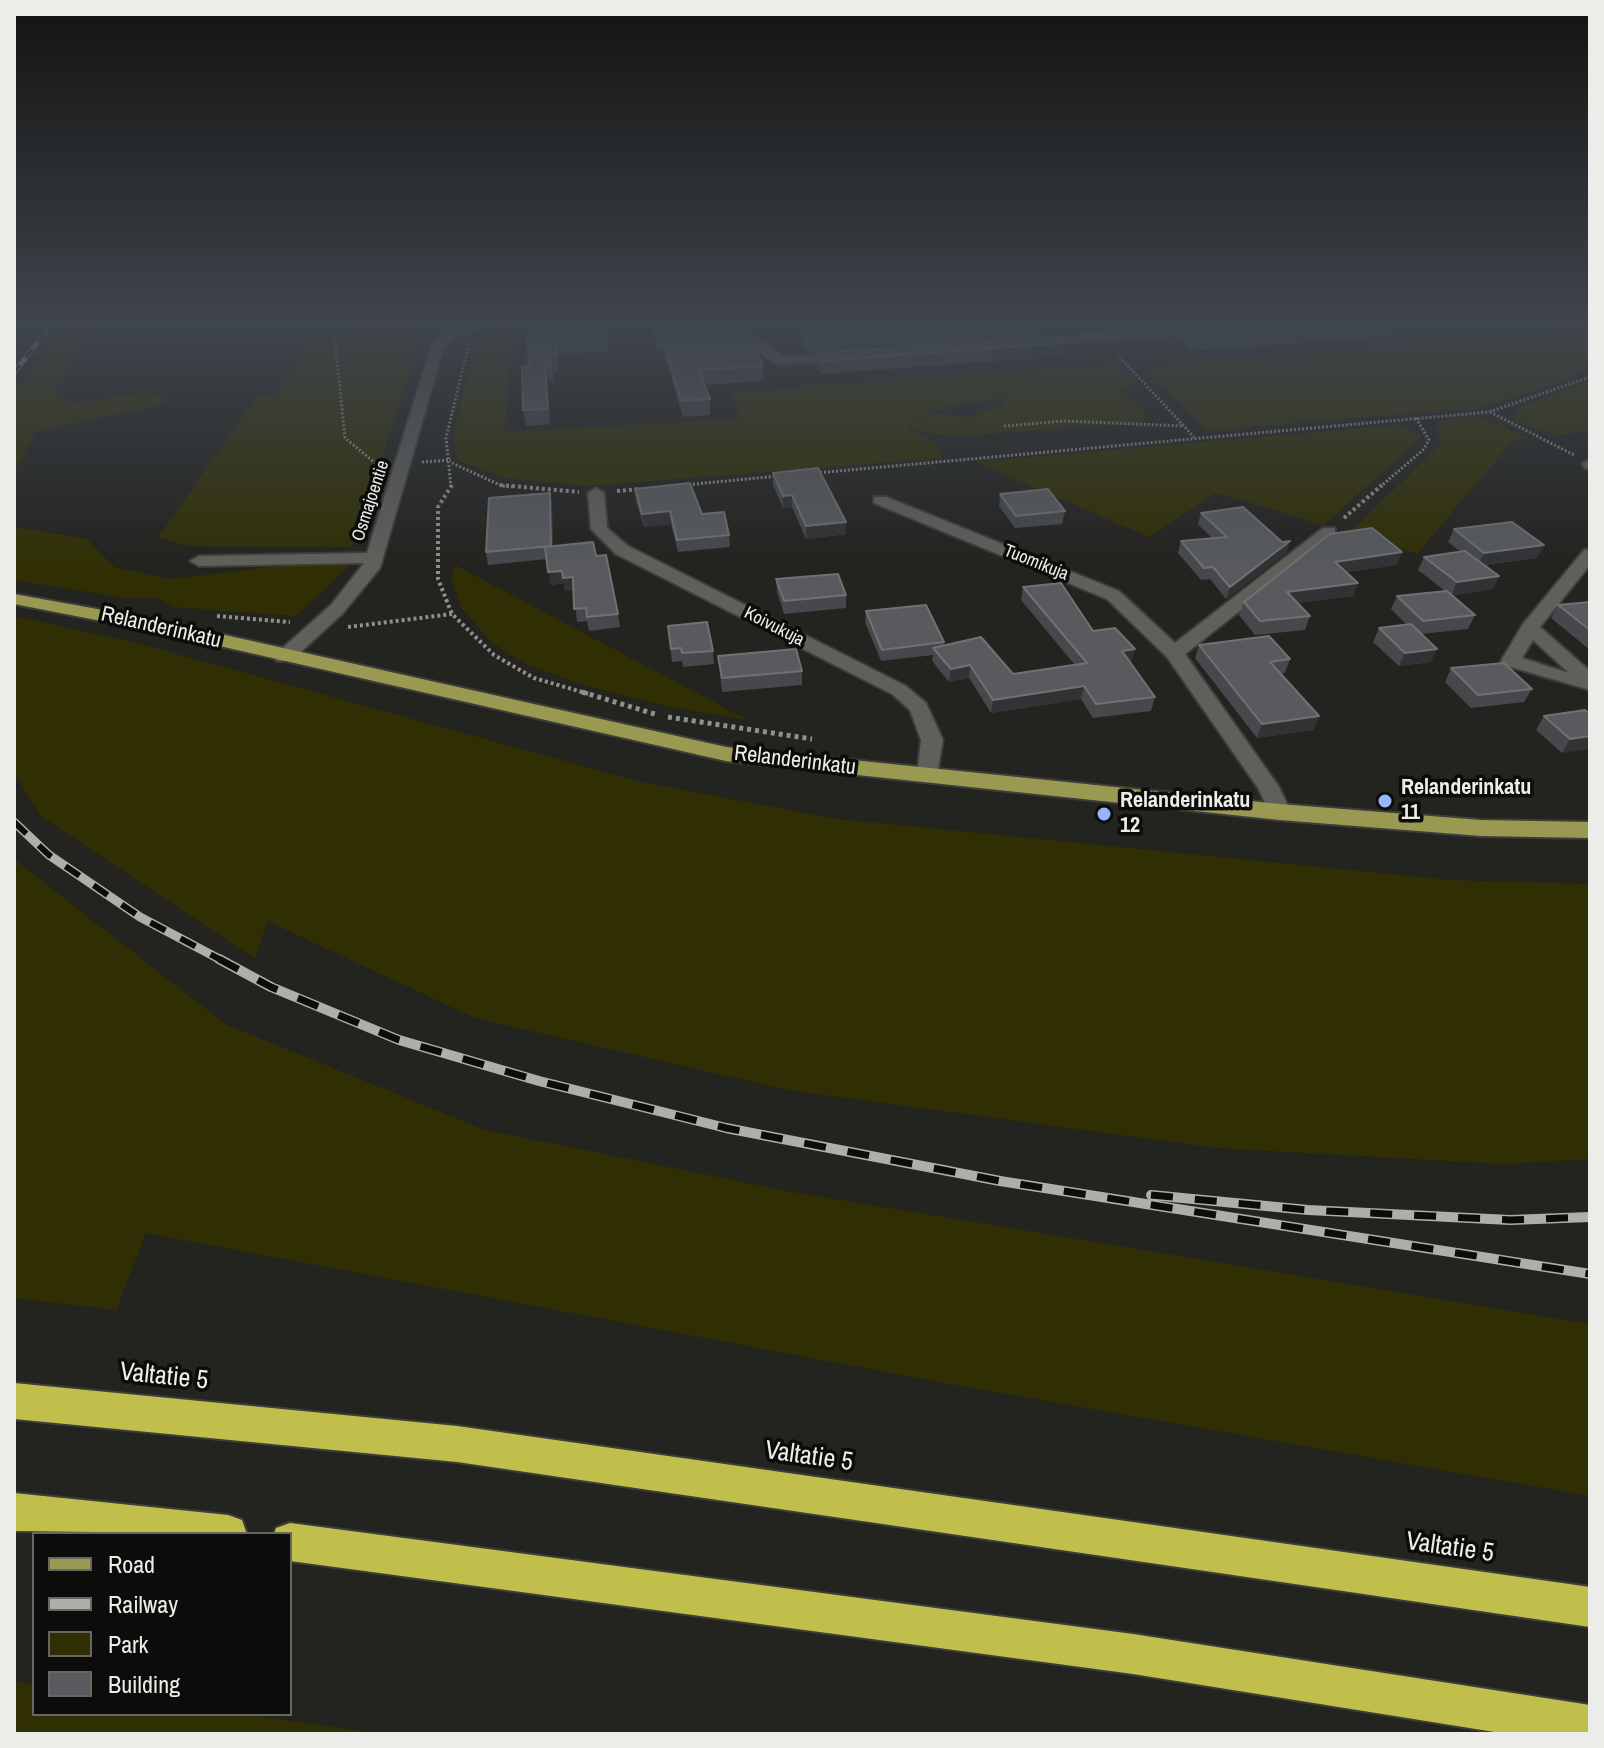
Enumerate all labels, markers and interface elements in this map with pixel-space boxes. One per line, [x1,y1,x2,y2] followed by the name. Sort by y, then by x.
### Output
[348,458,394,544] street label: Osmajoentie
[1001,540,1071,586] street label: Tuomikuja
[98,601,224,655] street label: Relanderinkatu
[740,603,808,651] street label: Koivukuja
[733,740,857,782] street label: Relanderinkatu
[1401,775,1531,826] place label: Relanderinkatu 11
[1120,788,1250,840] place label: Relanderinkatu 12
[1376,792,1394,810] marker: Relanderinkatu 11
[1095,805,1113,823] marker: Relanderinkatu 12
[118,1357,210,1397] street label: Valtatie 5
[763,1435,855,1479] street label: Valtatie 5
[1404,1526,1496,1570] street label: Valtatie 5
[32,1532,292,1716] legend
[108,1548,155,1580] text: Road
[108,1588,178,1620] text: Railway
[108,1628,148,1660] text: Park
[108,1668,180,1700] text: Building

